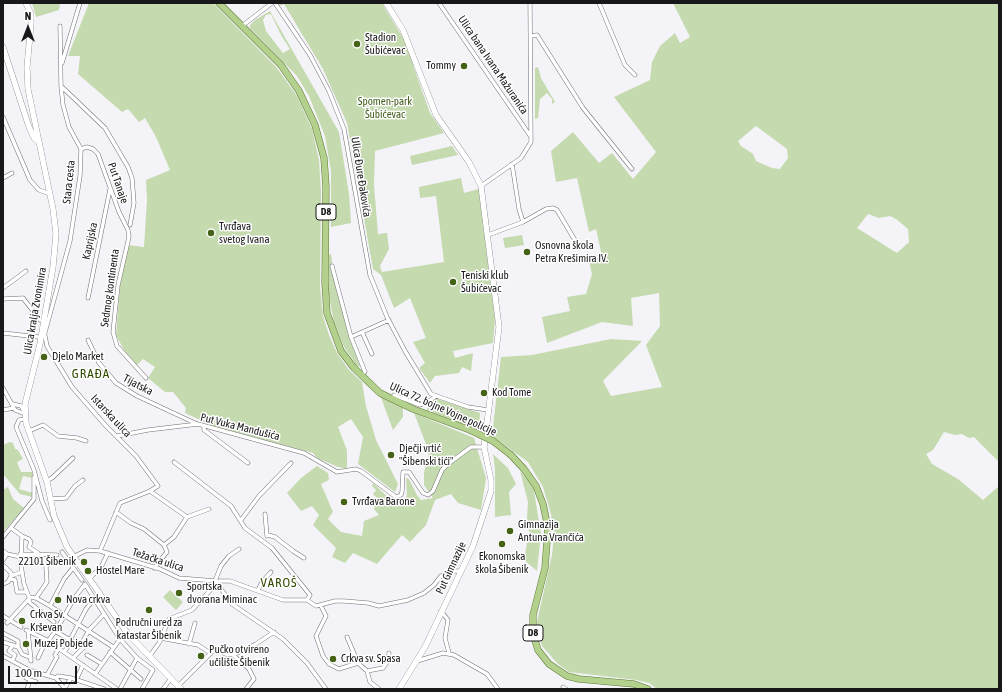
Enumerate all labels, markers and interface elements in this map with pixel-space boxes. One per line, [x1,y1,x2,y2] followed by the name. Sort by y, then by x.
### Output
[8,8,48,48] north arrow
[25,10,31,22] text: N
[455,13,531,117] street label: Ulica bana Ivana Mažuranića
[365,31,405,57] place label: Stadion Šubićevac
[352,39,362,49] marker: Stadion Šubićevac
[426,59,456,73] place label: Tommy
[459,61,469,71] marker: Tommy
[358,95,412,121] park label: Spomen-park Šubićevac
[348,136,374,218] street label: Ulica Đure Đakovića
[60,160,78,204] street label: Stara cesta
[105,161,131,205] street label: Put Tanaje
[316,204,336,220] road number: D8
[219,220,270,246] place label: Tvrđava svetog Ivana
[80,221,100,261] street label: Kaprijska
[206,228,216,238] marker: Tvrđava svetog Ivana
[535,239,608,265] place label: Osnovna škola Petra Krešimira IV.
[522,247,532,257] marker: Osnovna škola Petra Krešimira IV.
[98,248,122,328] street label: Sedmog kontinenta
[21,266,49,356] street label: Ulica kralja Zvonimira
[461,269,509,295] place label: Teniski klub Šubićevac
[448,277,458,287] marker: Teniski klub Šubićevac
[52,350,104,364] place label: Djelo Market
[39,352,49,362] marker: Djelo Market
[72,366,110,382] district label: GRAĐA
[121,372,155,398] street label: Tijatska
[387,379,499,439] street label: Ulica 72. bojne Vojne policije
[492,386,531,400] place label: Kod Tome
[479,388,489,398] marker: Kod Tome
[88,392,134,440] street label: Istarska ulica
[199,411,281,443] street label: Put Vuka Mandušića
[399,442,454,468] place label: Dječji vrtić "Šibenski tići"
[386,450,396,460] marker: Dječji vrtić "Šibenski tići"
[352,495,415,509] place label: Tvrđava Barone
[339,497,349,507] marker: Tvrđava Barone
[518,518,584,544] place label: Gimnazija Antuna Vrančića
[505,526,515,536] marker: Gimnazija Antuna Vrančića
[497,539,507,549] marker: Ekonomska škola Šibenik
[433,540,469,596] street label: Put Gimnazije
[130,545,186,575] street label: Težačka ulica
[475,550,529,576] place label: Ekonomska škola Šibenik
[19,555,76,569] place label: 22101 Šibenik
[79,557,89,567] marker: 22101 Šibenik
[96,564,145,578] place label: Hostel Mare
[83,566,93,576] marker: Hostel Mare
[261,575,297,591] district label: VAROŠ
[187,580,257,606] place label: Sportska dvorana Miminac
[174,588,184,598] marker: Sportska dvorana Miminac
[66,593,110,607] place label: Nova crkva
[53,595,63,605] marker: Nova crkva
[144,605,154,615] marker: Područni ured za katastar Šibenik
[30,608,65,634] place label: Crkva Sv. Krševan
[17,616,27,626] marker: Crkva Sv. Krševan
[116,616,182,642] place label: Područni ured za katastar Šibenik
[523,625,543,641] road number: D8
[34,637,93,651] place label: Muzej Pobjede
[21,639,31,649] marker: Muzej Pobjede
[209,643,270,669] place label: Pučko otvireno učilište Šibenik
[196,651,206,661] marker: Pučko otvireno učilište Šibenik
[341,652,401,666] place label: Crkva sv. Spasa
[328,654,338,664] marker: Crkva sv. Spasa
[10,658,79,684] scale bar
[15,666,42,680] text: 100 m

